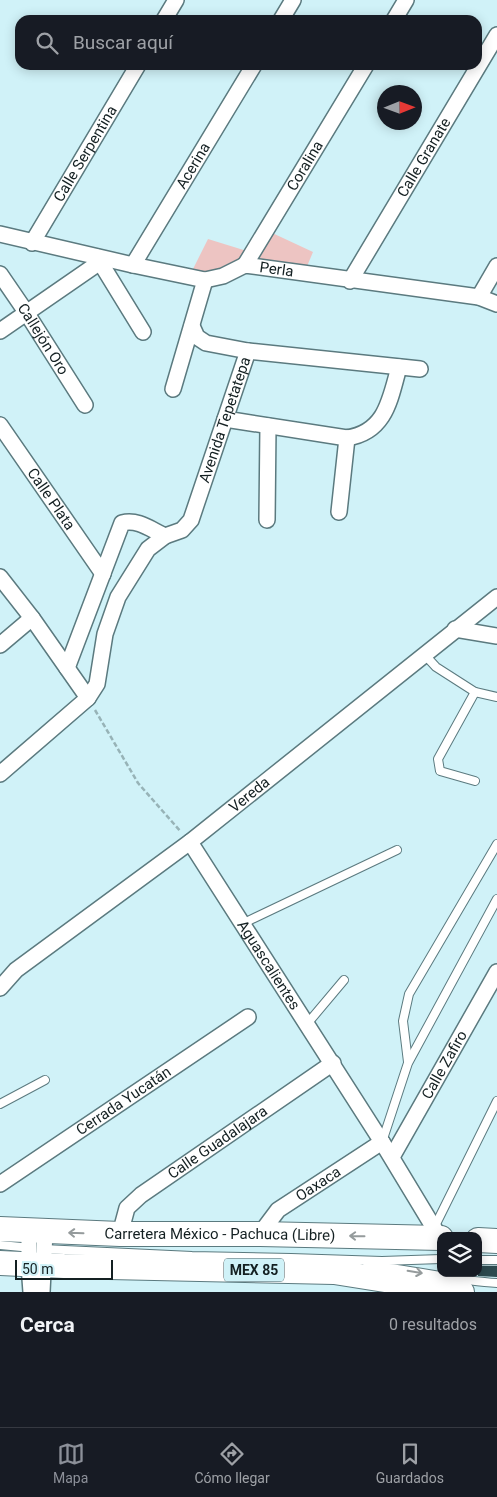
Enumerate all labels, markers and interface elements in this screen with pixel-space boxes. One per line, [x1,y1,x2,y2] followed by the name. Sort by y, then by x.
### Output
[15,15,482,70] search box
[33,29,61,57] icon: search
[73,31,173,54] text: Buscar aquí
[377,85,422,130] north arrow
[50,102,121,205] street label: Calle Serpentina
[393,114,455,200] street label: Calle Granate
[283,138,327,194] street label: Coralina
[172,139,214,192] street label: Acerina
[258,258,295,281] street label: Perla
[14,300,72,378] street label: Callejón Oro
[195,354,254,485] street label: Avenida Tepetatepa
[23,465,79,533] street label: Calle Plata
[225,773,273,816] street label: Vereda
[233,917,304,1013] street label: Aguascalientes
[418,1027,471,1102] street label: Calle Zafiro
[73,1062,174,1139] street label: Cerrada Yucatán
[164,1102,271,1183] street label: Calle Guadalajara
[292,1162,344,1205] street label: Oaxaca
[104,1224,336,1245] street label: Carretera México - Pachuca (Libre)
[68,1228,84,1238] one-way arrow
[349,1232,365,1241] one-way arrow
[437,1232,482,1277] map controls
[437,1232,482,1277] button: layers
[15,1257,112,1280] scale bar
[224,1258,284,1282] road number: MEX 85
[22,1261,54,1277] text: 50 m
[407,1267,423,1277] one-way arrow
[20,1313,75,1337] text: Cerca
[389,1315,477,1334] text: 0 resultados
[53,1440,88,1486] tab: Mapa
[194,1440,270,1486] tab: Cómo llegar
[376,1440,444,1486] tab: Guardados

